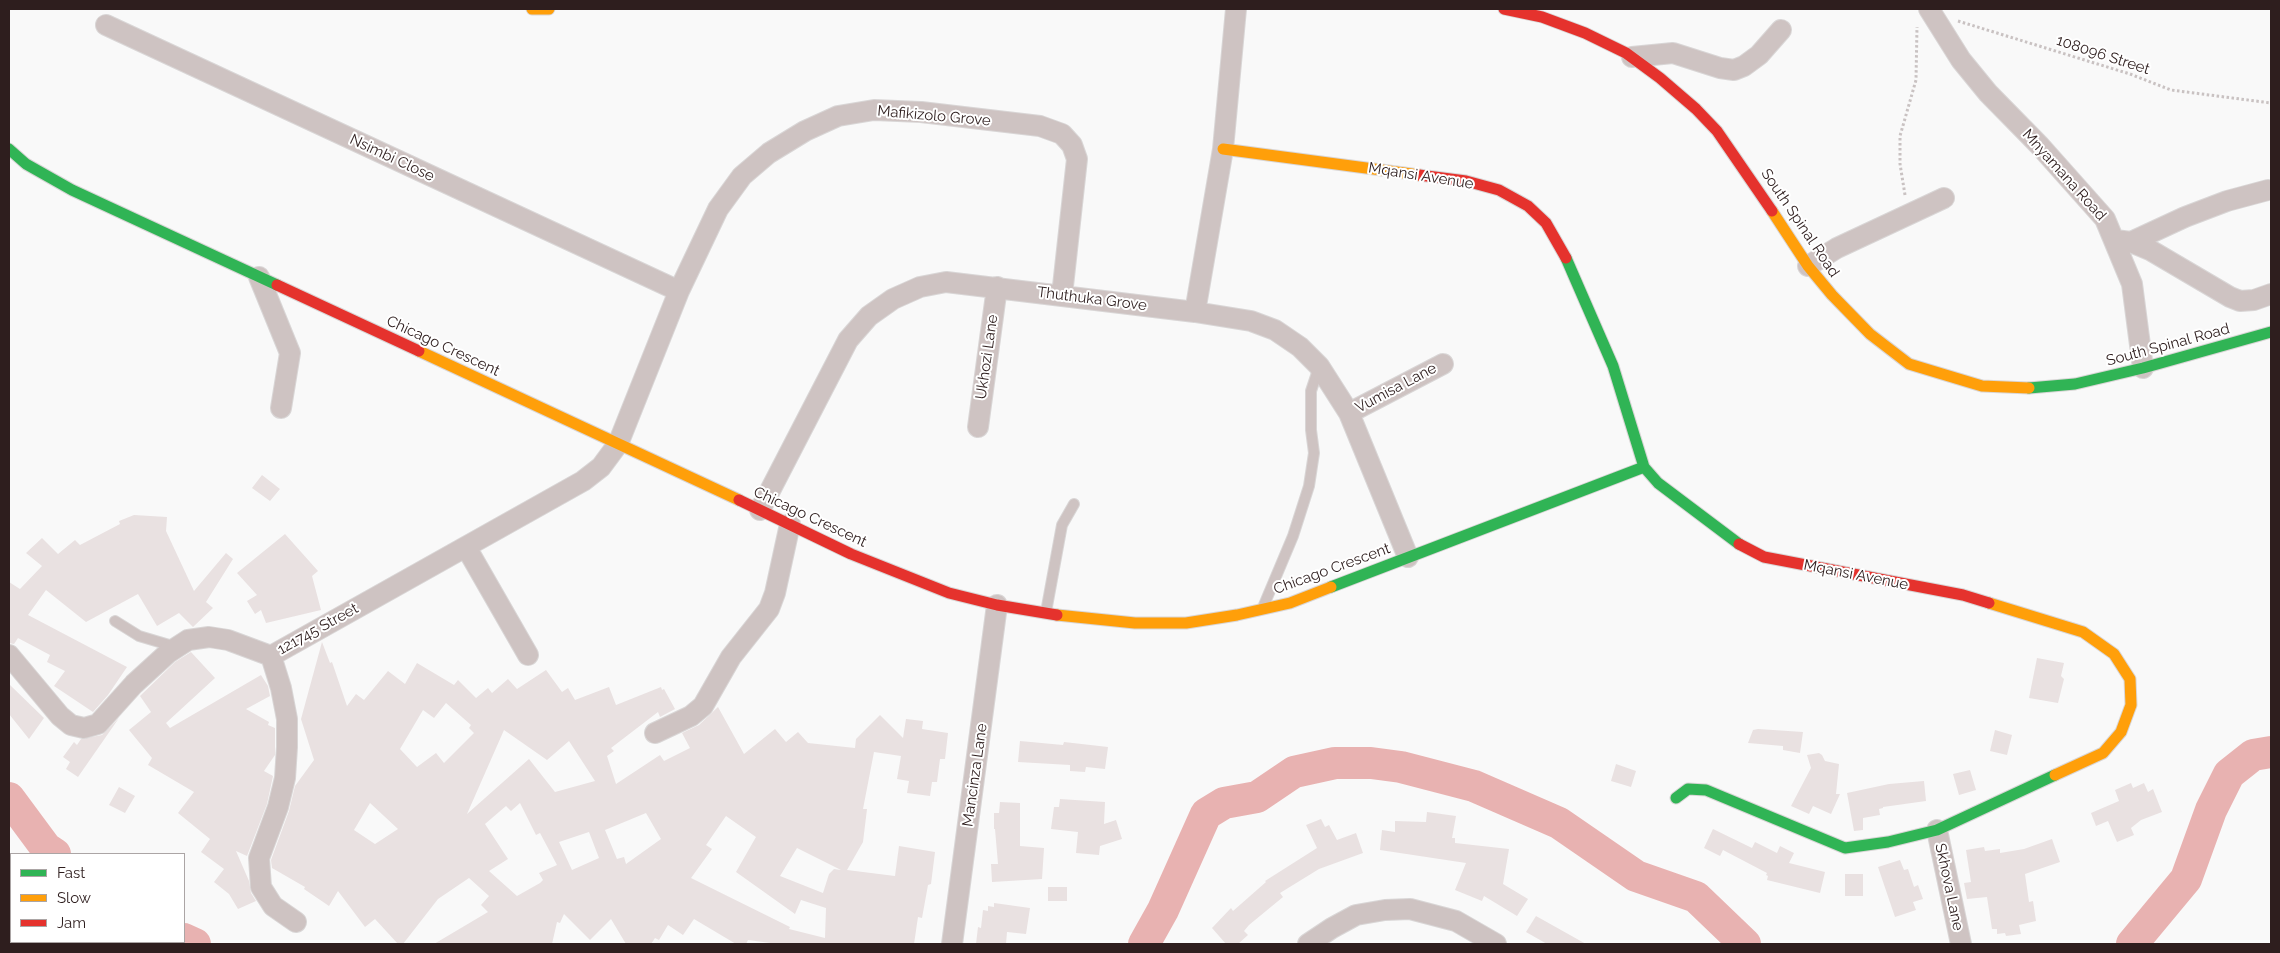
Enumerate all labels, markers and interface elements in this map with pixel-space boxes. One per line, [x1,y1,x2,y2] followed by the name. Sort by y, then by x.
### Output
[2054,31,2152,79] street label: 108096 Street
[876,102,992,130] street label: Mafikizolo Grove
[2018,126,2110,224] street label: Mnyamana Road
[347,131,437,185] street label: Nsimbi Close
[1367,159,1475,193] street label: Mqansi Avenue
[1757,165,1843,281] street label: South Spinal Road
[1036,283,1148,315] street label: Thuthuka Grove
[384,312,502,380] street label: Chicago Crescent
[972,313,1002,401] street label: Ukhozi Lane
[2104,320,2232,370] street label: South Spinal Road
[1352,359,1440,417] street label: Vumisa Lane
[751,483,869,551] street label: Chicago Crescent
[1271,540,1393,598] street label: Chicago Crescent
[1802,556,1910,594] street label: Mqansi Avenue
[274,599,362,659] street label: 121745 Street
[959,722,991,828] street label: Mancinza Lane
[1931,842,1967,932] street label: Skhova Lane
[10,853,185,943] legend
[57,864,85,882] text: Fast
[57,889,91,907] text: Slow
[57,914,86,932] text: Jam

